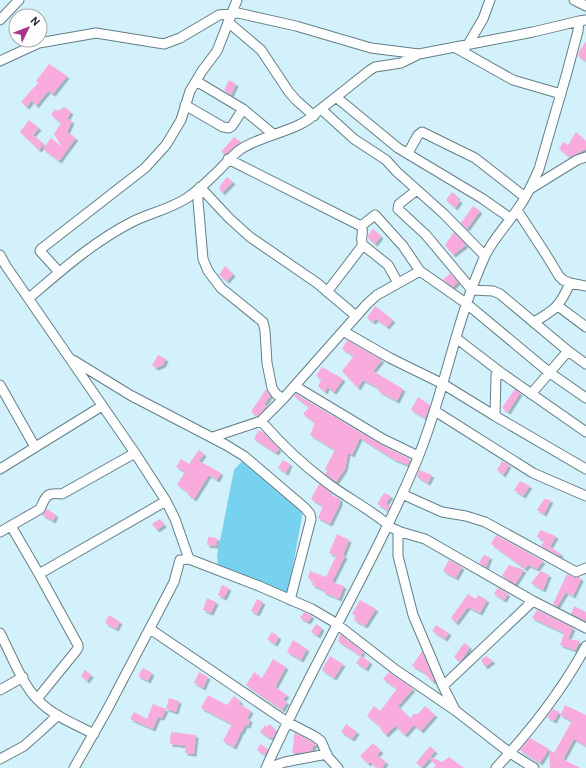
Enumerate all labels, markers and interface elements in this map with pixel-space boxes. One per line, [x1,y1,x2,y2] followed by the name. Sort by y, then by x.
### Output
[8,8,48,48] north arrow
[28,14,43,29] text: N

